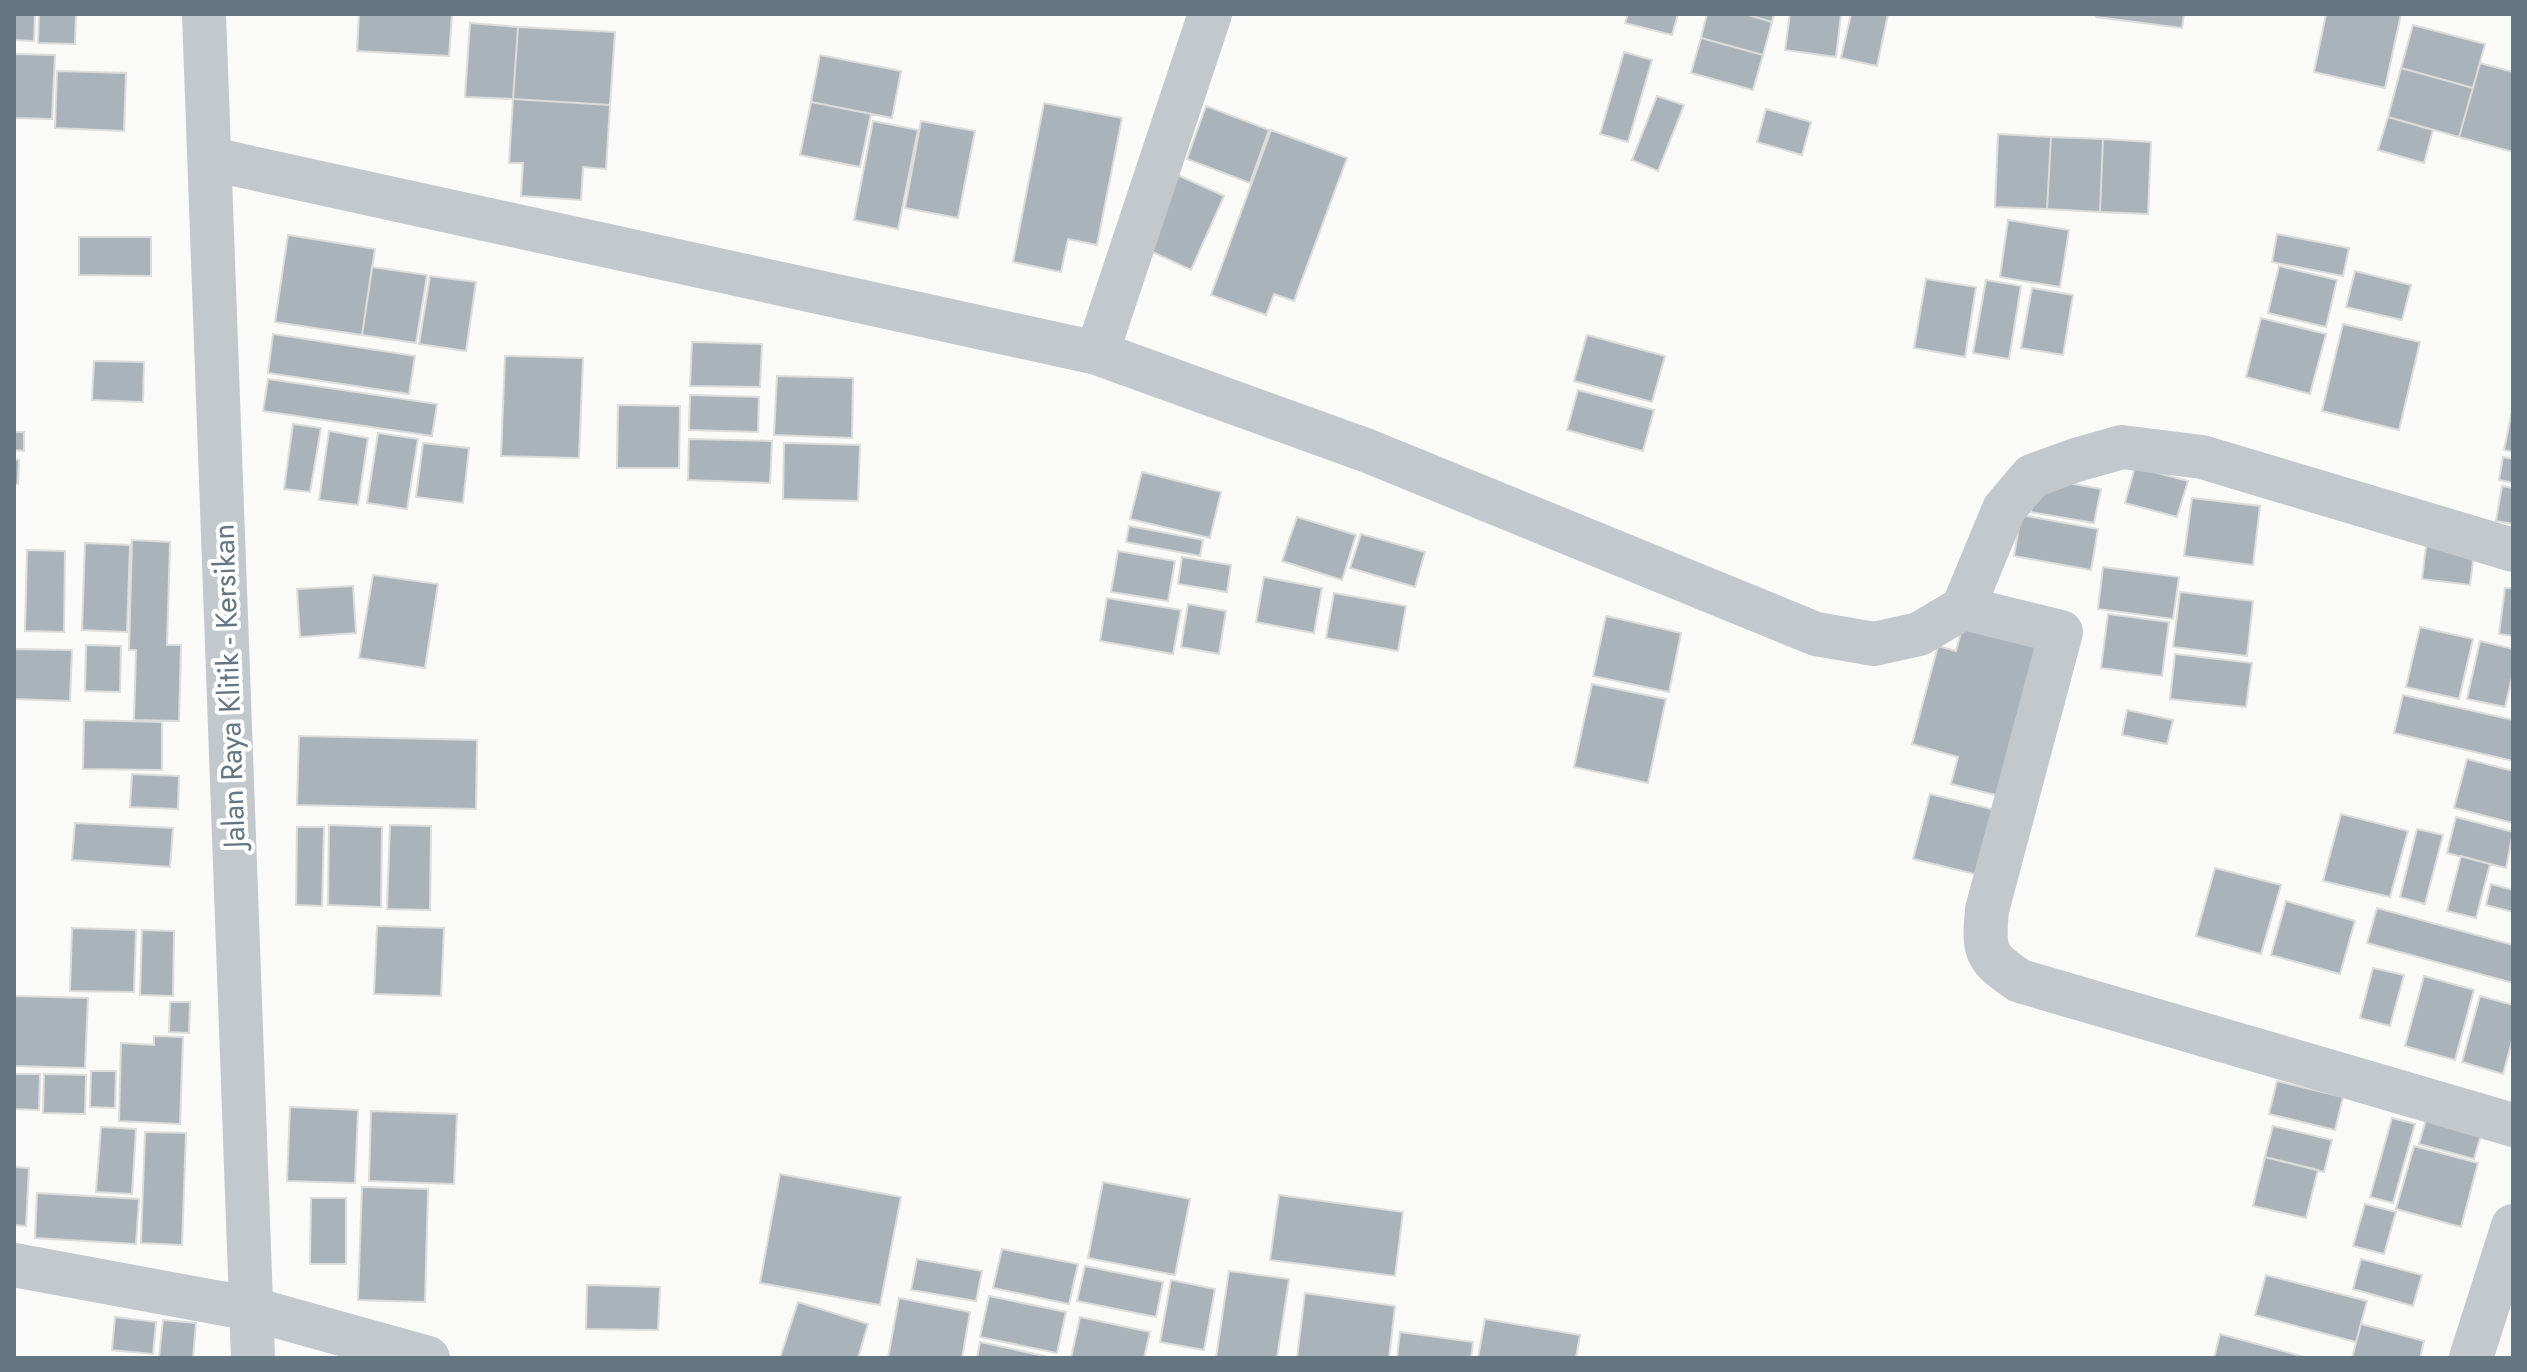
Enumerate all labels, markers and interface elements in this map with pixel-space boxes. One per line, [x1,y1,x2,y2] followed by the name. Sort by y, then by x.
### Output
[201,523,256,853] street label: Jalan Raya Klitik - Kersikan

